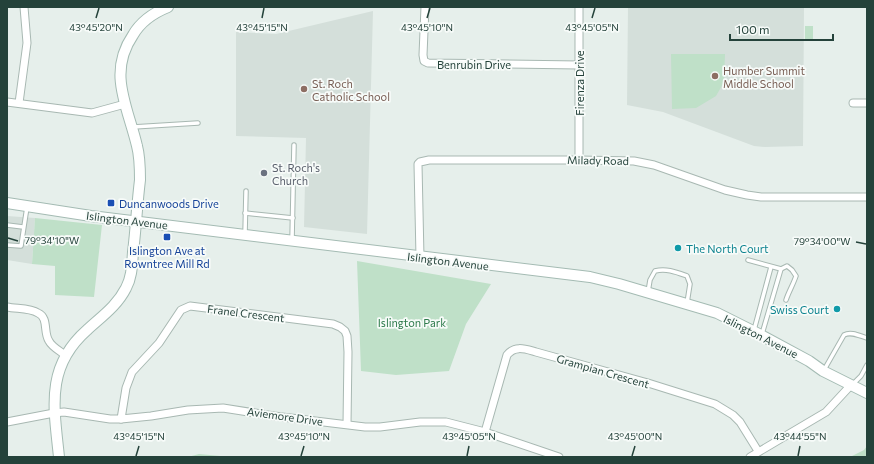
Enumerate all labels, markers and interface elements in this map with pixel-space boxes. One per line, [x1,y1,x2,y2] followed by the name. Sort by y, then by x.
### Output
[730,16,833,42] scale bar
[69,21,123,33] text: 43°45'20"N
[236,21,288,33] text: 43°45'15"N
[401,21,453,33] text: 43°45'10"N
[565,21,619,33] text: 43°45'05"N
[736,22,770,36] text: 100 m
[573,50,586,116] street label: Firenza Drive
[437,58,511,71] street label: Benrubin Drive
[723,64,805,90] place label: Humber Summit Middle School
[710,71,720,81] marker: Humber Summit Middle School
[312,77,390,103] place label: St. Roch Catholic School
[299,84,309,94] marker: St. Roch Catholic School
[567,153,629,167] street label: Milady Road
[272,161,320,187] place label: St. Roch's Church
[259,168,269,178] marker: St. Roch's Church
[119,197,219,210] place label: Duncanwoods Drive
[106,198,116,208] marker: Duncanwoods Drive
[85,209,169,231] street label: Islington Avenue
[162,232,172,242] marker: Islington Ave at Rowntree Mill Rd
[25,234,79,246] text: 79°34'10"W
[794,235,850,247] text: 79°34'00"W
[686,242,769,255] place label: The North Court
[673,243,683,253] marker: The North Court
[124,244,210,270] place label: Islington Ave at Rowntree Mill Rd
[406,250,490,272] street label: Islington Avenue
[207,302,286,324] street label: Franel Crescent
[770,303,829,316] place label: Swiss Court
[832,304,842,314] marker: Swiss Court
[721,312,801,361] street label: Islington Avenue
[378,316,446,329] park label: Islington Park
[555,352,651,391] street label: Grampian Crescent
[246,404,324,428] street label: Aviemore Drive
[113,430,165,442] text: 43°45'15"N
[278,430,330,442] text: 43°45'10"N
[442,430,496,442] text: 43°45'05"N
[608,430,662,442] text: 43°45'00"N
[773,430,827,442] text: 43°44'55"N

